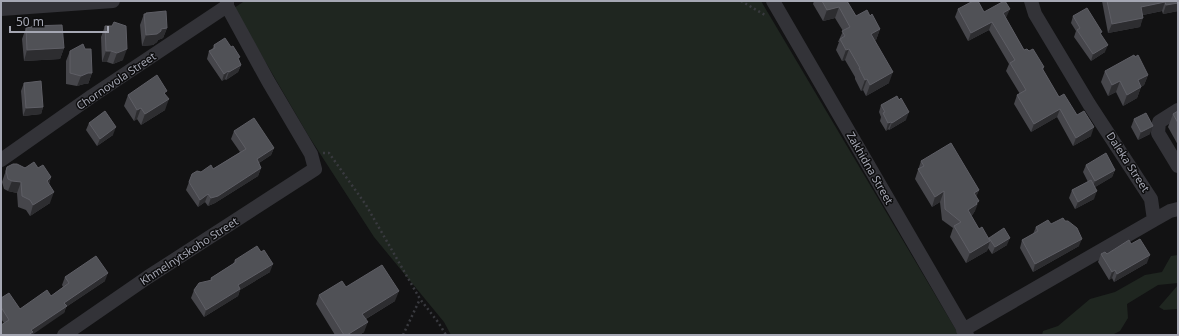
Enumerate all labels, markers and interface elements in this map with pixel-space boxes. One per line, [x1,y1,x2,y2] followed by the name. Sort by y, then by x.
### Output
[10,8,108,34] scale bar
[16,13,44,30] text: 50 m
[73,48,158,113] street label: Chornovola Street
[844,129,897,207] street label: Zakhidna Street
[1103,129,1153,195] street label: Daleka Street
[137,213,241,288] street label: Khmelnytskoho Street

